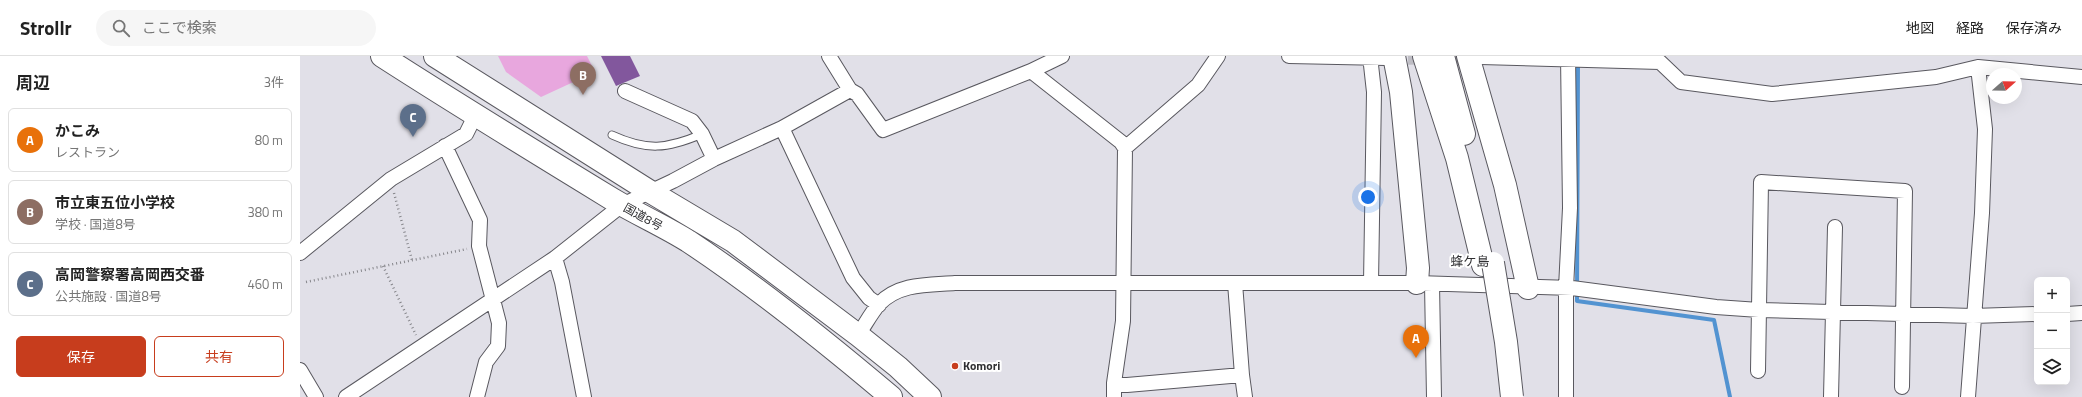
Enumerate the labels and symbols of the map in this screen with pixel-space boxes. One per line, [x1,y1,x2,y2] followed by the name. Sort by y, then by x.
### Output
[570,62,596,95] pin: B
[1986,68,2022,104] north arrow
[400,104,426,137] pin: C
[1358,187,1378,207] your location
[620,198,667,235] street label: 国道8号
[1450,251,1490,271] district label: 蜂ケ島
[1403,325,1429,358] pin: A
[963,356,1000,375] place label: Komori
[950,361,960,371] marker: Komori

